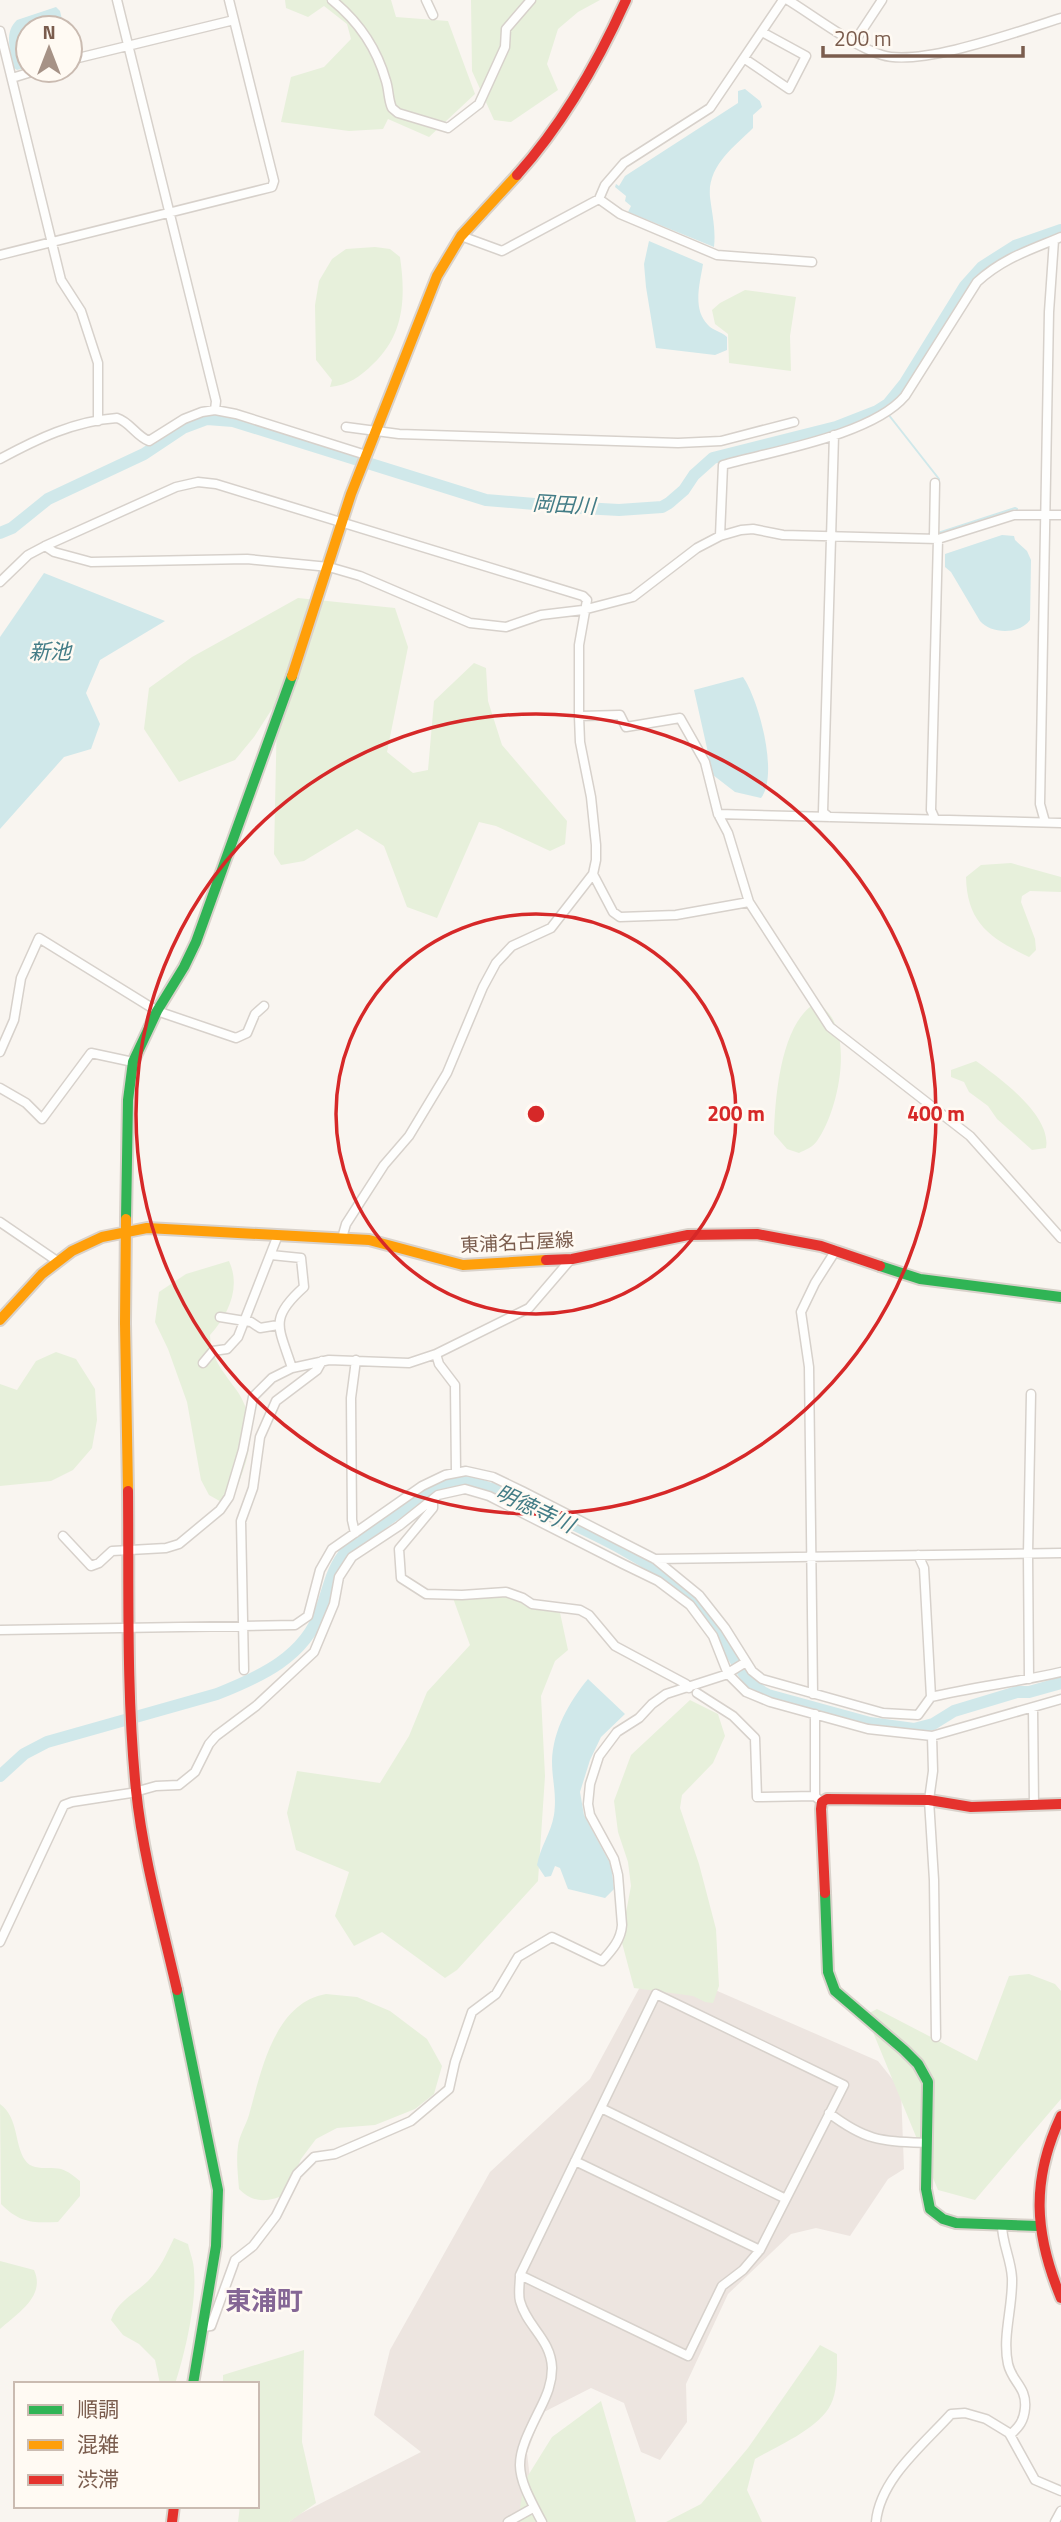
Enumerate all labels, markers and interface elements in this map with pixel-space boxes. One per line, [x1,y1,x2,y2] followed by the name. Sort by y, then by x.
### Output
[14,14,84,84] north arrow
[823,14,1023,58] scale bar
[42,17,56,46] text: N
[834,22,891,54] text: 200 m
[532,486,598,522] water label: 岡田川
[29,635,73,667] water label: 新池
[707,1097,765,1129] text: 200 m
[907,1097,965,1129] text: 400 m
[524,1102,548,1126] centre of rings
[459,1224,575,1259] street label: 東浦名古屋線
[491,1476,582,1541] water label: 明徳寺川
[225,2281,303,2320] district label: 東浦町
[14,2382,259,2508] legend
[77,2393,119,2425] text: 順調
[77,2428,119,2460] text: 混雑
[77,2463,119,2495] text: 渋滞

